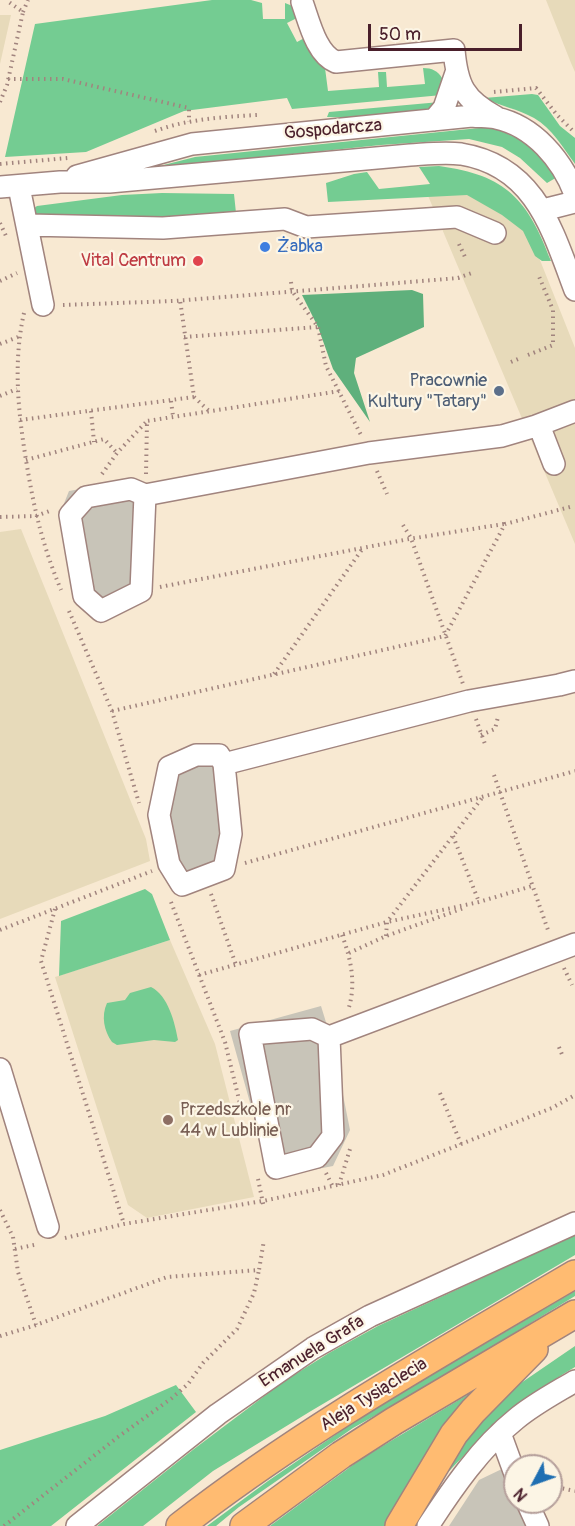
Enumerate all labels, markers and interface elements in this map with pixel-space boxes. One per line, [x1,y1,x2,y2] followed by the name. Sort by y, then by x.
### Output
[371,12,526,50] scale bar
[379,23,421,46] text: 50 m
[283,115,383,145] street label: Gospodarcza
[277,236,323,258] place label: Żabka
[258,240,272,254] marker: Żabka
[80,250,186,272] place label: Vital Centrum
[191,254,205,268] marker: Vital Centrum
[367,370,487,412] place label: Pracownie Kultury "Tatary"
[492,384,506,398] marker: Pracownie Kultury "Tatary"
[180,1099,291,1142] place label: Przedszkole nr 44 w Lublinie
[161,1113,175,1127] marker: Przedszkole nr 44 w Lublinie
[256,1311,368,1393] street label: Emanuela Grafa
[317,1354,431,1436] street label: Aleja Tysiąclecia
[503,1454,563,1514] north arrow
[510,1484,532,1505] text: N

